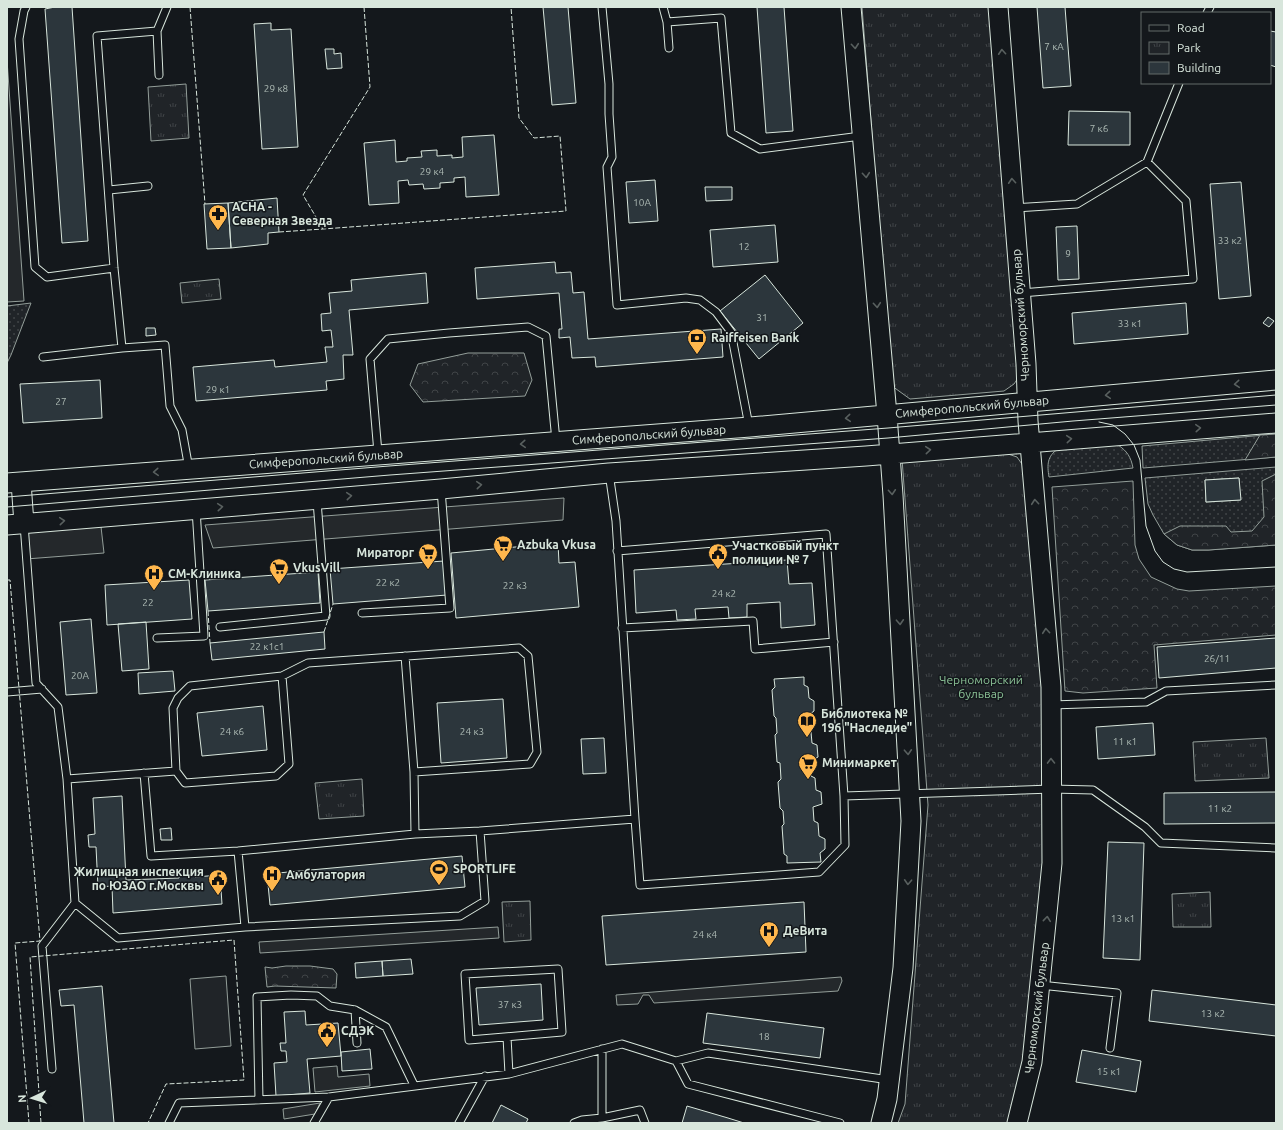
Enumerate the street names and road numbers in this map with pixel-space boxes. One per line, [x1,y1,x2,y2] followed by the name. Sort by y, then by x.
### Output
[1009,249,1032,381] street label: Черноморский бульвар
[894,393,1049,420] street label: Симферопольский бульвар
[571,423,726,446] street label: Симферопольский бульвар
[248,447,403,470] street label: Симферопольский бульвар
[1022,942,1051,1074] street label: Черноморский бульвар

